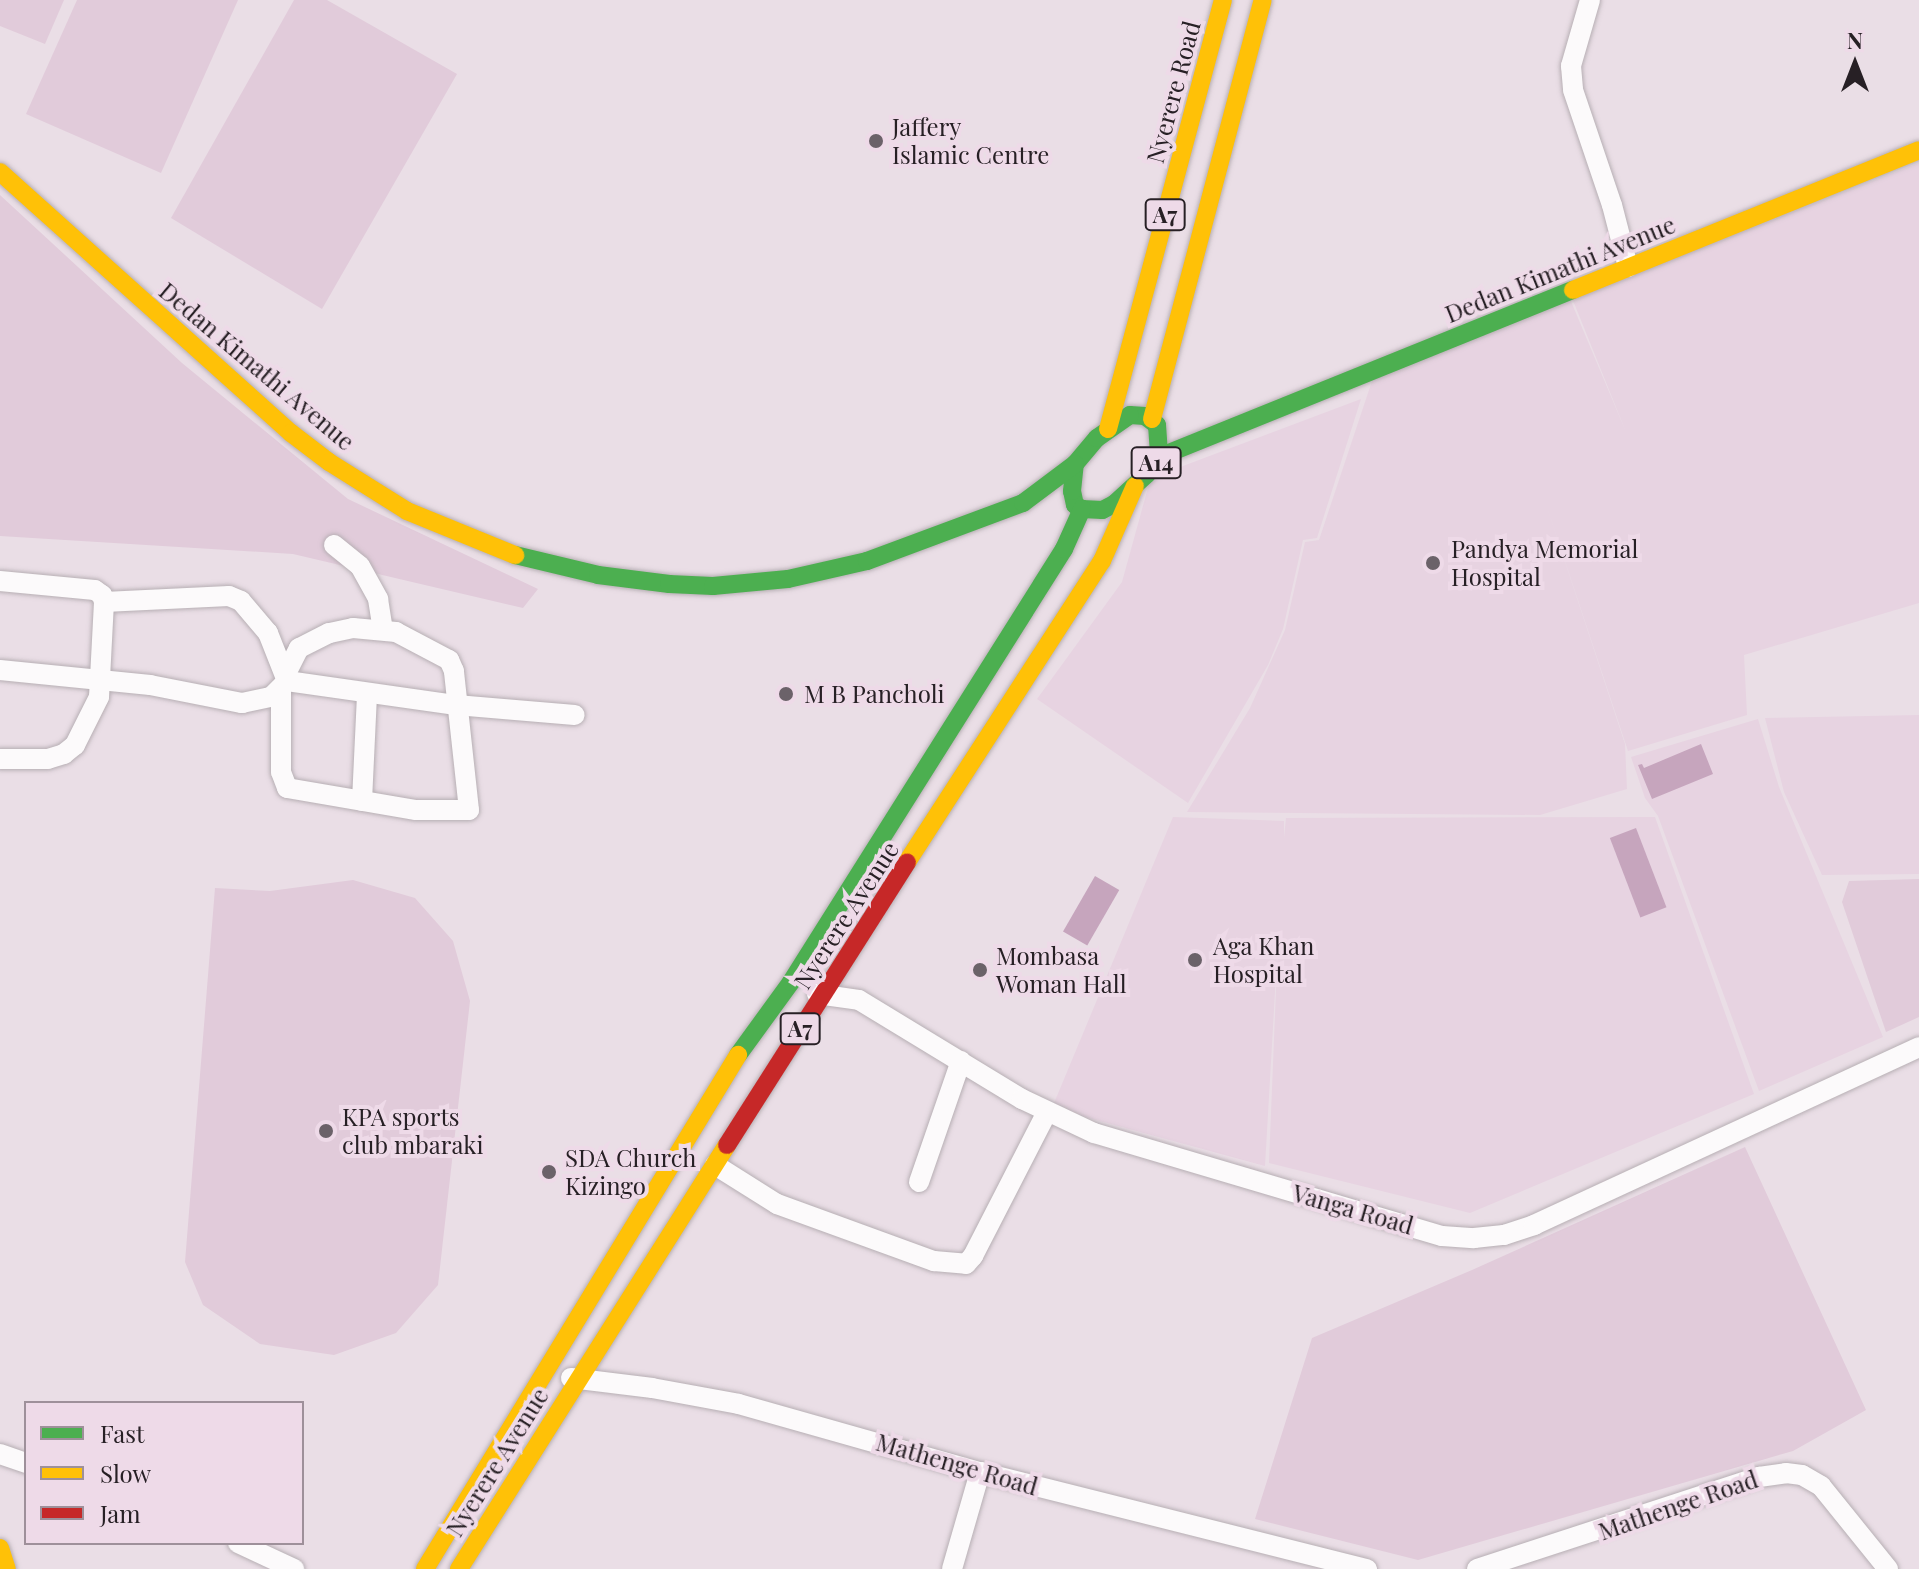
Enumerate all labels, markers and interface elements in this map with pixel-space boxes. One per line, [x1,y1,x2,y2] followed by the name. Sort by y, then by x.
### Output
[1140,18,1206,166] street label: Nyerere Road
[1815,24,1895,104] north arrow
[1847,25,1863,55] text: N
[892,113,1049,169] place label: Jaffery Islamic Centre
[867,132,885,150] marker: Jaffery Islamic Centre
[1143,197,1187,233] road number: A7
[1440,209,1680,329] street label: Dedan Kimathi Avenue
[153,276,361,456] street label: Dedan Kimathi Avenue
[1130,445,1182,481] road number: A14
[1451,535,1639,591] place label: Pandya Memorial Hospital
[1422,552,1444,574] marker: Pandya Memorial Hospital
[804,680,945,708] place label: M B Pancholi
[775,683,797,705] marker: M B Pancholi
[787,836,905,994] street label: Nyerere Avenue
[1213,932,1315,988] place label: Aga Khan Hospital
[996,942,1127,998] place label: Mombasa Woman Hall
[1184,949,1206,971] marker: Aga Khan Hospital
[971,961,989,979] marker: Mombasa Woman Hall
[778,1011,822,1047] road number: A7
[342,1103,484,1159] place label: KPA sports club mbaraki
[317,1122,335,1140] marker: KPA sports club mbaraki
[565,1144,696,1200] place label: SDA Church Kizingo
[540,1163,558,1181] marker: SDA Church Kizingo
[1289,1178,1417,1240] street label: Vanga Road
[440,1382,554,1542] street label: Nyerere Avenue
[24,1401,304,1545] legend
[100,1417,145,1449] text: Fast
[873,1427,1041,1501] street label: Mathenge Road
[100,1457,151,1489] text: Slow
[1594,1464,1762,1546] street label: Mathenge Road
[100,1497,141,1529] text: Jam

